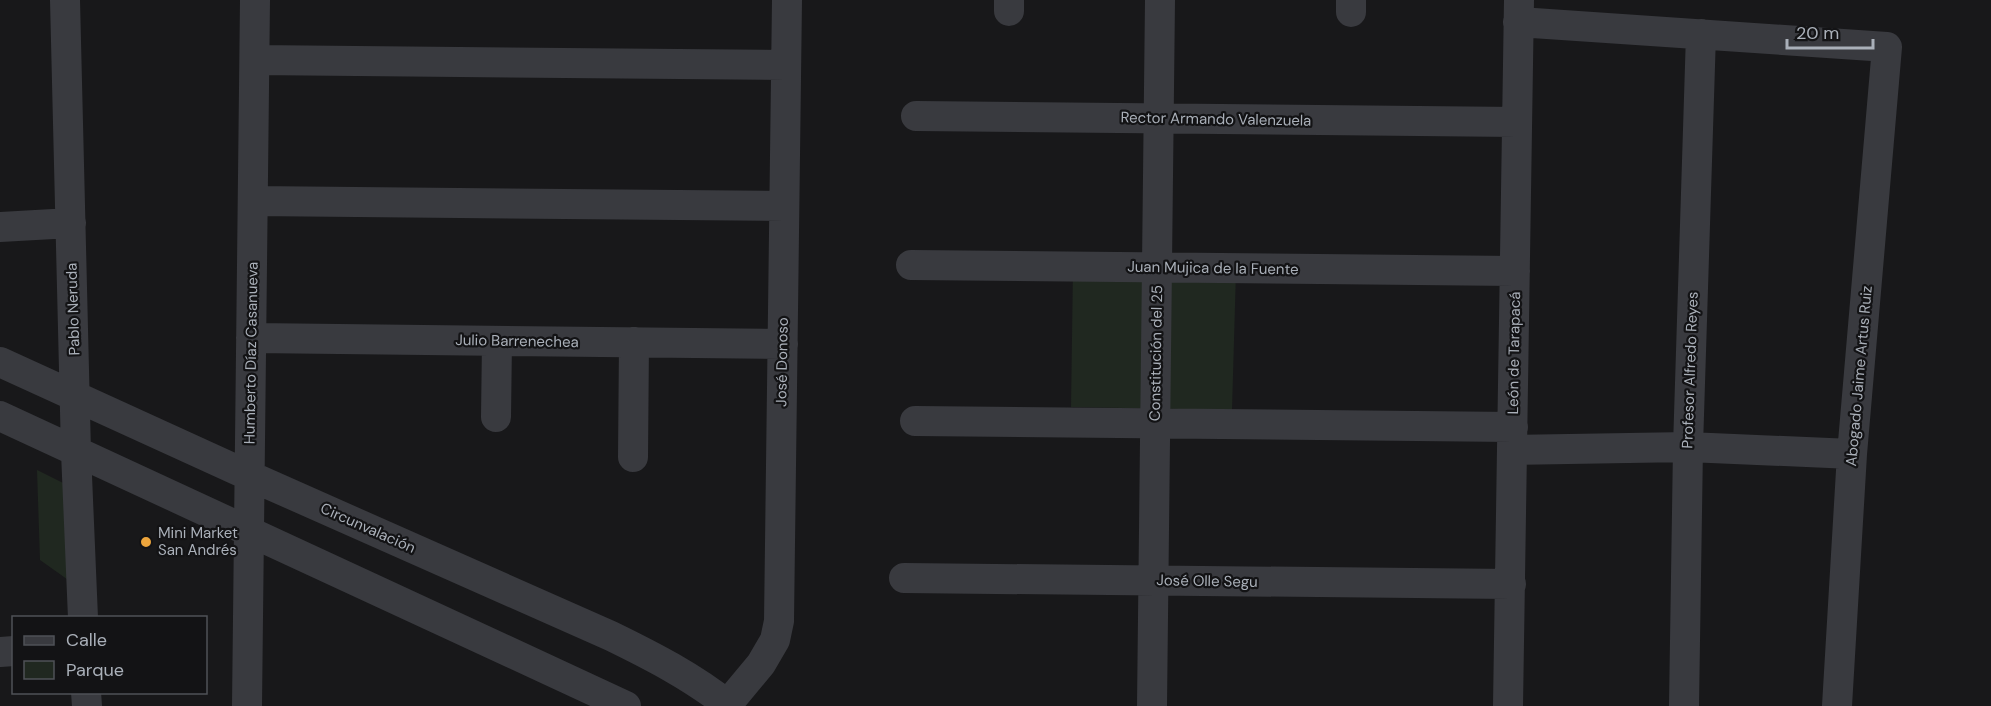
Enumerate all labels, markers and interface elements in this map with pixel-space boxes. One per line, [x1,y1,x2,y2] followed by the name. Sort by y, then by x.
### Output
[1787,12,1872,50] scale bar
[1796,21,1839,45] text: 20 m
[1120,107,1312,131] street label: Rector Armando Valenzuela
[1127,257,1299,279] street label: Juan Mujica de la Fuente
[61,262,85,356] street label: Pablo Neruda
[239,262,263,444] street label: Humberto Díaz Casanueva
[1145,285,1167,421] street label: Constitución del 25
[1841,285,1877,467] street label: Abogado Jaime Artus Ruiz
[1503,291,1525,415] street label: León de Tarapacá
[1677,291,1703,449] street label: Profesor Alfredo Reyes
[771,317,793,407] street label: José Donoso
[455,330,579,352] street label: Julio Barrenechea
[317,498,419,558] street label: Circunvalación
[158,523,238,560] place label: Mini Market San Andrés
[139,535,153,549] marker: Mini Market San Andrés
[1156,570,1258,592] street label: José Olle Segu
[12,616,207,694] legend
[66,628,107,652] text: Calle
[66,658,124,682] text: Parque

